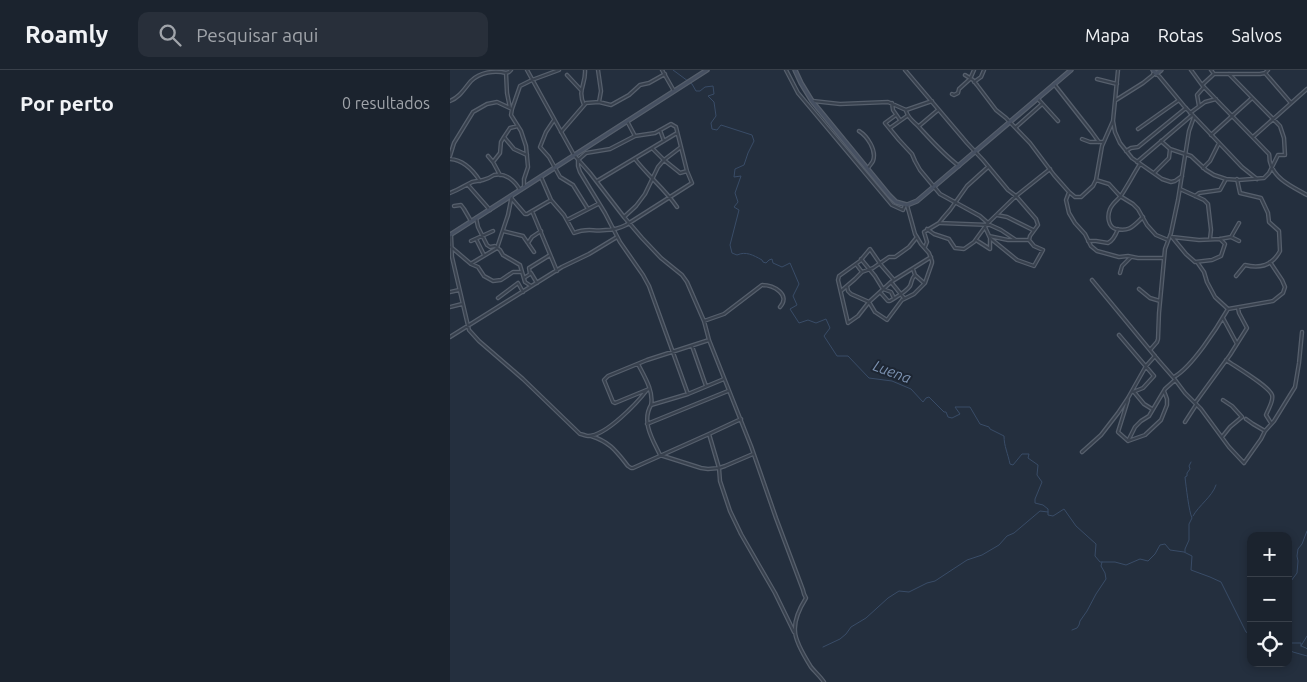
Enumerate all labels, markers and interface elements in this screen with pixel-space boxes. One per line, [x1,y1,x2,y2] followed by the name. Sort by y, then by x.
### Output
[138,12,488,57] search box
[25,21,108,48] text: Roamly
[156,21,184,49] icon: search
[196,24,318,46] text: Pesquisar aqui
[1085,25,1130,45] text: Mapa
[1158,25,1204,45] text: Rotas
[1232,25,1282,45] text: Salvos
[20,91,114,115] text: Por perto
[342,94,430,112] text: 0 resultados
[871,357,913,386] water label: Luena
[1247,532,1292,667] map controls
[1247,532,1292,577] button: +
[1247,577,1292,622] button: −
[1247,622,1292,667] button: locate

